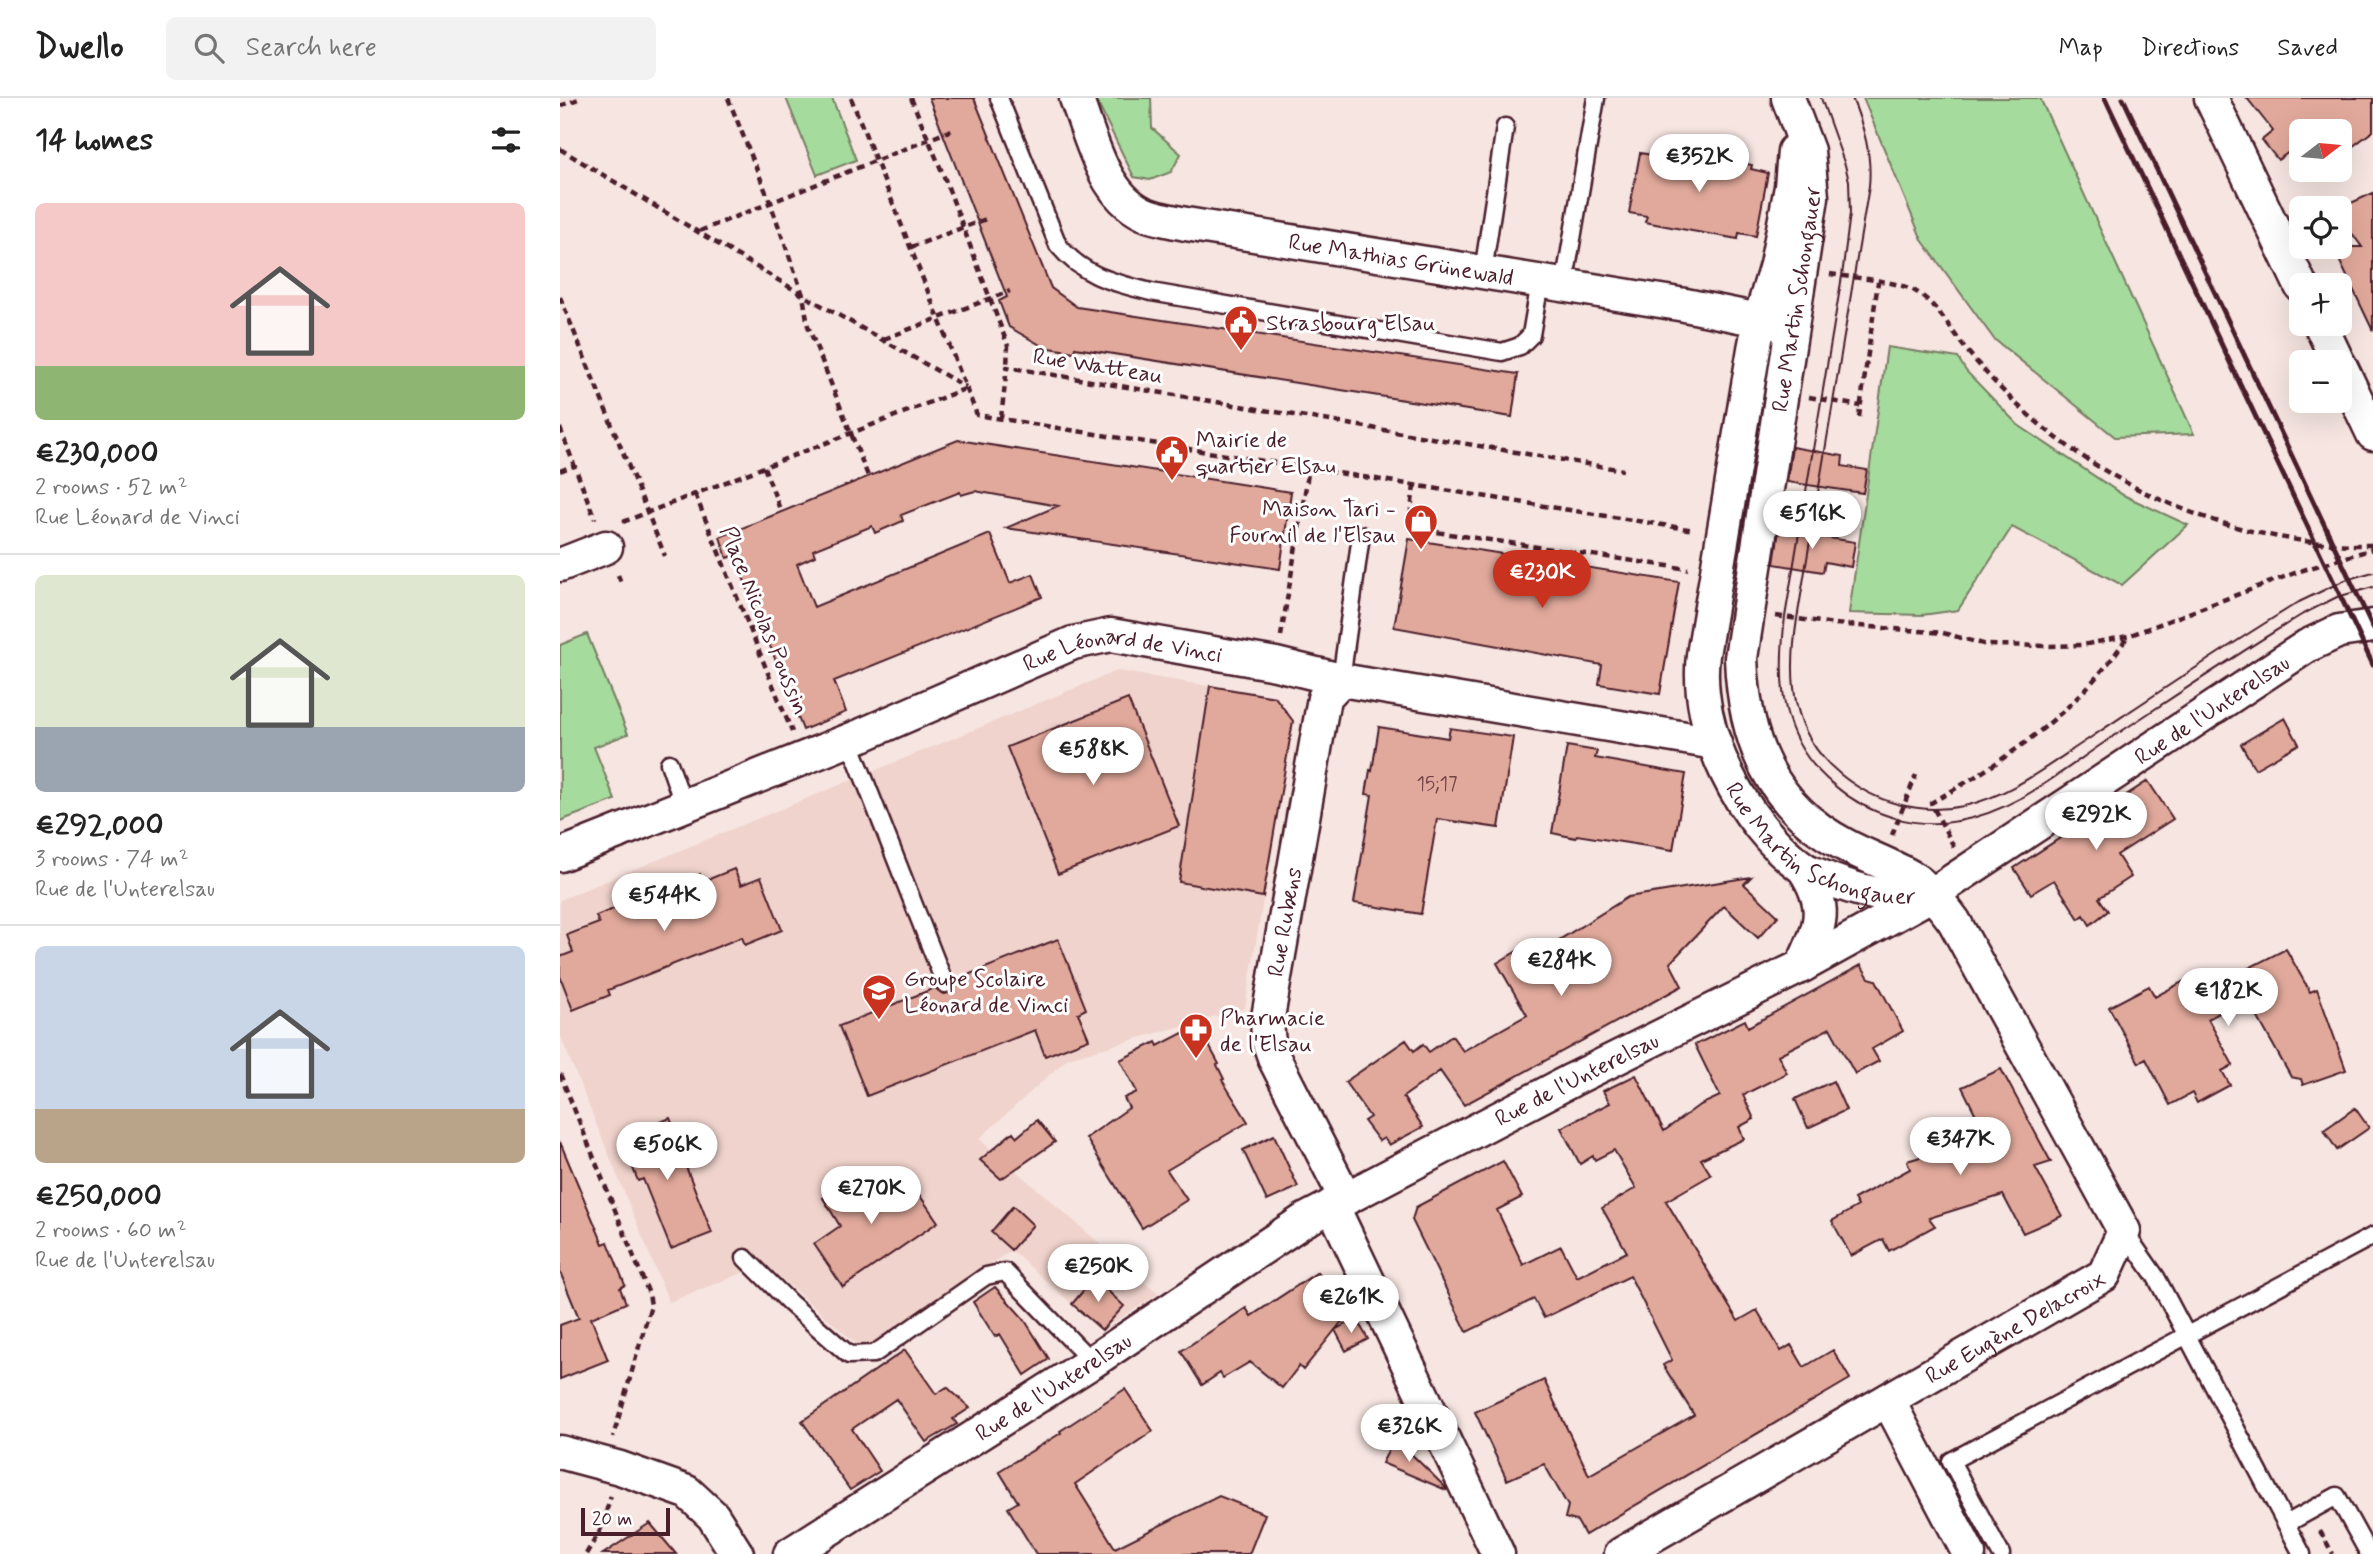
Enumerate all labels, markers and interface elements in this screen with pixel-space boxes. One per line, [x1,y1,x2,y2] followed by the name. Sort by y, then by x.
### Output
[166,17,656,80] search box
[35,26,124,70] text: Dwello
[190,29,228,67] icon: search
[246,31,377,65] text: Search here
[2059,33,2103,64] text: Map
[2141,33,2239,64] text: Directions
[2277,33,2338,64] text: Saved
[2289,119,2352,182] north arrow
[2289,119,2352,413] map controls
[35,121,153,160] text: 14 homes
[487,121,525,159] icon: filters
[1650,134,1748,194] pin: €352K
[1665,142,1733,172] text: €352K
[1766,184,1829,414] street label: Rue Martin Schongauer
[2289,196,2352,259] button: locate
[1286,228,1516,294] street label: Rue Mathias Grünewald
[217,248,343,374] icon: home
[2289,273,2352,336] button: +
[1222,303,1260,352] public building icon: Strasbourg Elsau
[1266,309,1435,339] place label: Strasbourg Elsau
[1031,342,1165,392] street label: Rue Watteau
[2289,350,2352,413] button: −
[1196,426,1336,482] place label: Mairie de quartier Elsau
[1153,433,1191,482] public building icon: Mairie de quartier Elsau
[35,434,159,473] text: €230,000
[35,473,188,503] text: 2 rooms · 52 m²
[1763,491,1861,551] pin: €516K
[1229,495,1396,551] place label: Maison Tari - Fournil de l'Elsau
[1779,499,1845,529] text: €516K
[1402,502,1440,551] shop icon: Maison Tari - Fournil de l'Elsau
[35,503,240,533] text: Rue Léonard de Vinci
[712,522,815,720] street label: Place Nicolas Poussin
[1493,550,1591,610] pin: €230K
[1509,558,1575,588] text: €230K
[217,620,343,746] icon: home
[1019,621,1224,680] street label: Rue Léonard de Vinci
[2129,649,2296,773] street label: Rue de l'Unterelsau
[1044,728,1142,787] pin: €588K
[1058,735,1128,765] text: €588K
[1416,772,1458,797] house number: 15;17
[1717,778,1917,913] street label: Rue Martin Schongauer
[2047,792,2145,852] pin: €292K
[2061,800,2131,830] text: €292K
[35,806,164,845] text: €292,000
[35,845,189,875] text: 3 rooms · 74 m²
[1262,865,1310,979] street label: Rue Rubens
[615,874,713,933] pin: €544K
[35,875,215,905] text: Rue de l'Unterelsau
[628,881,700,911] text: €544K
[1512,939,1610,998] pin: €284K
[1527,946,1595,976] text: €284K
[904,965,1068,1021] place label: Groupe Scolaire Léonard de Vinci
[2179,968,2277,1028] pin: €182K
[860,972,898,1021] school or university icon: Groupe Scolaire Léonard de Vinci
[2194,976,2262,1006] text: €182K
[217,991,343,1117] icon: home
[1220,1004,1325,1060] place label: Pharmacie de l'Elsau
[1177,1011,1215,1060] pharmacy icon: Pharmacie de l'Elsau
[1490,1026,1664,1135] street label: Rue de l'Unterelsau
[1911,1118,2009,1177] pin: €347K
[618,1122,716,1182] pin: €506K
[1926,1125,1994,1155] text: €347K
[632,1130,702,1160] text: €506K
[822,1166,920,1226] pin: €270K
[837,1174,905,1204] text: €270K
[35,1177,162,1216] text: €250,000
[35,1216,187,1246] text: 2 rooms · 60 m²
[1049,1244,1147,1304] pin: €250K
[35,1246,215,1276] text: Rue de l'Unterelsau
[1064,1252,1132,1282] text: €250K
[1920,1264,2111,1392] street label: Rue Eugène Delacroix
[1302,1276,1400,1335] pin: €261K
[1319,1283,1383,1313] text: €261K
[970,1327,1138,1449] street label: Rue de l'Unterelsau
[1360,1404,1458,1464] pin: €326K
[1377,1412,1441,1442] text: €326K
[581,1505,670,1537] scale bar
[592,1507,632,1532] text: 20 m

